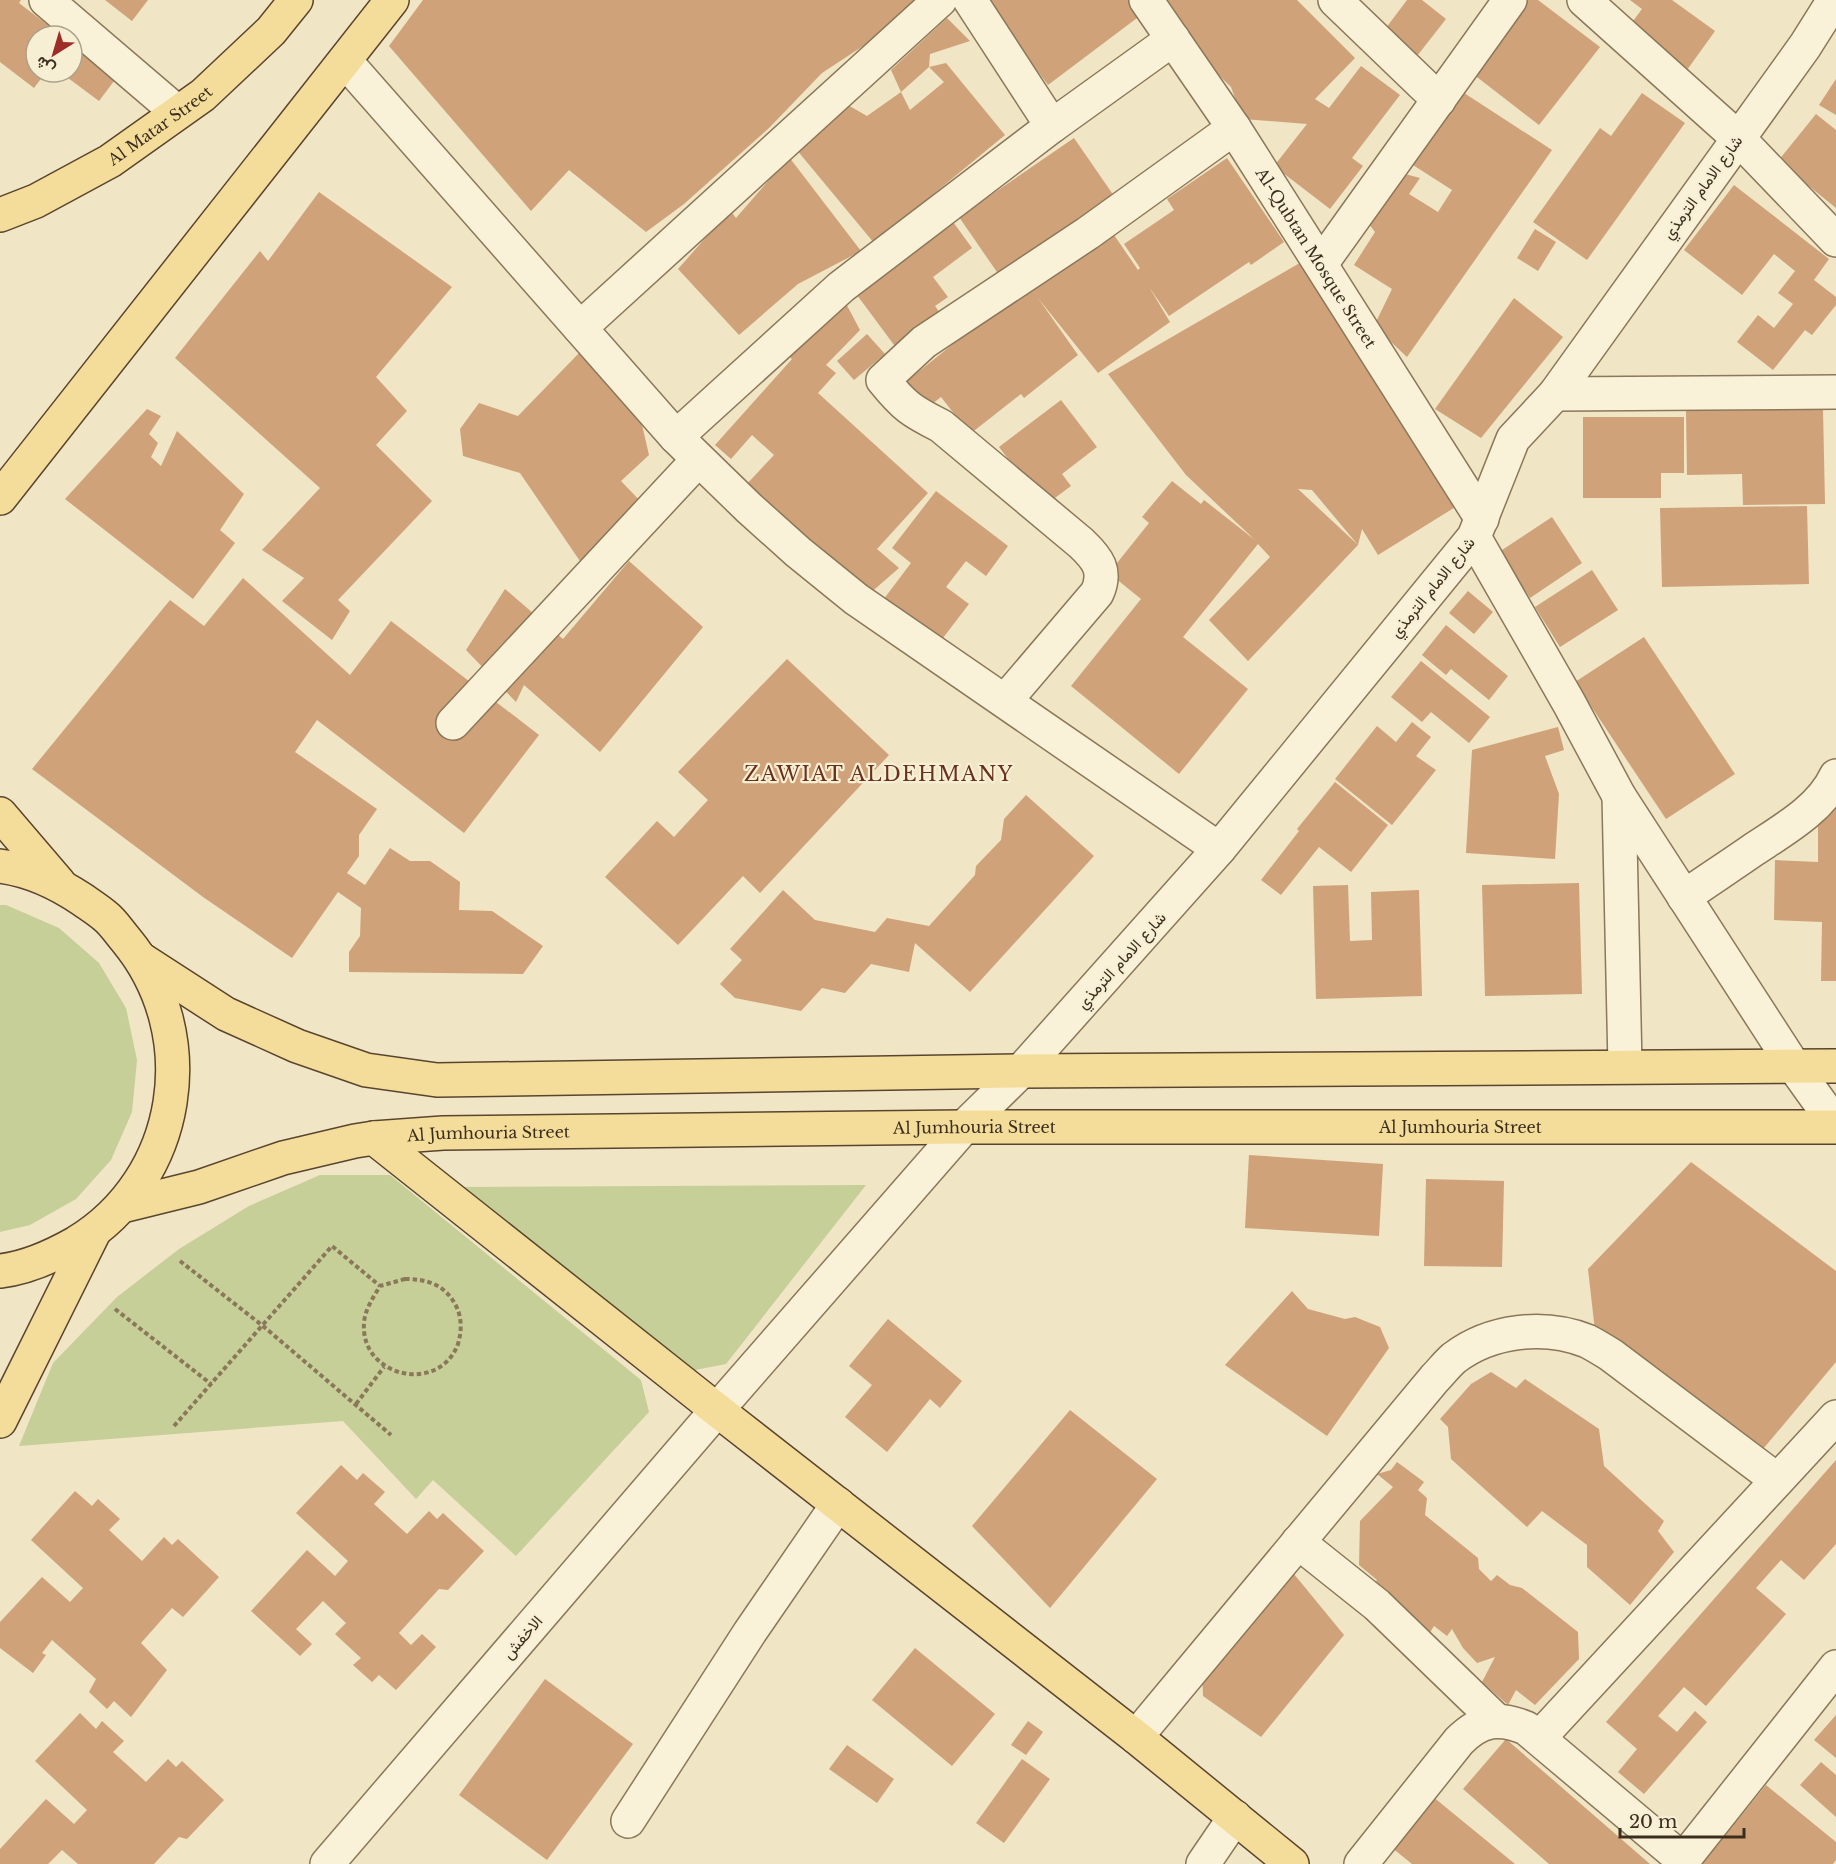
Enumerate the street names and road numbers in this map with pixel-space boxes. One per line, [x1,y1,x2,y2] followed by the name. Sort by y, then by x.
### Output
[103,82,216,170] street label: Al Matar Street
[1658,131,1750,245] street label: شارع الامام الترمذي
[1251,163,1381,352] street label: Al-Qubtan Mosque Street
[1385,533,1482,644] street label: شارع الامام الترمذي
[1072,907,1173,1015] street label: شارع الامام الترمذي
[892,1117,1056,1138] street label: Al Jumhouria Street
[1378,1117,1542,1137] street label: Al Jumhouria Street
[405,1122,570,1146] street label: Al Jumhouria Street
[498,1611,547,1664] street label: الاخفش

